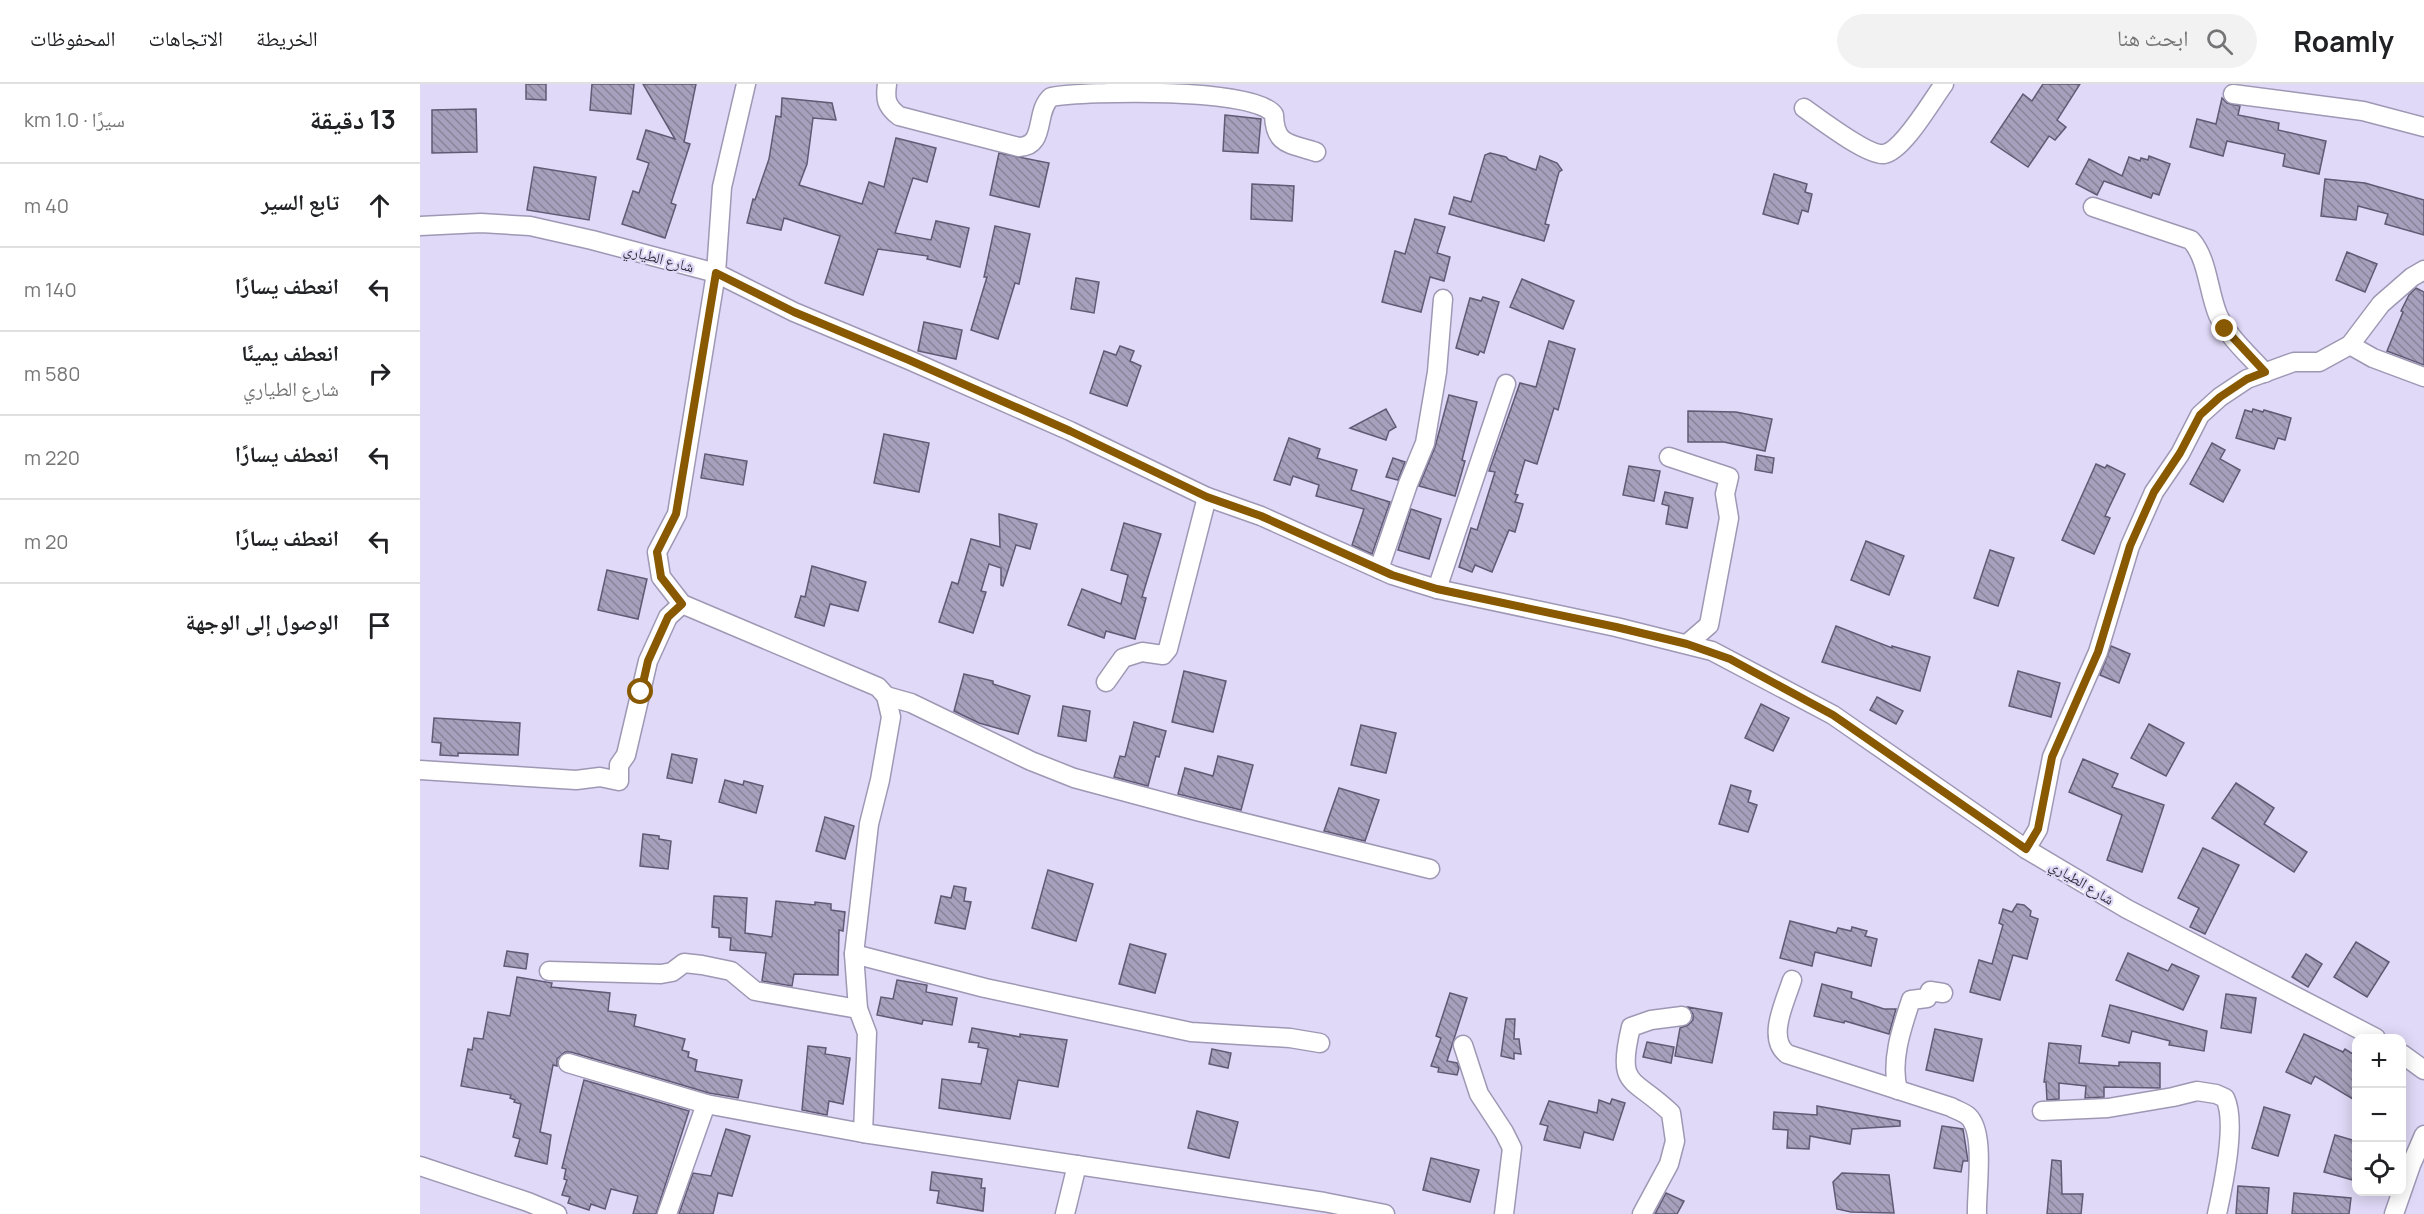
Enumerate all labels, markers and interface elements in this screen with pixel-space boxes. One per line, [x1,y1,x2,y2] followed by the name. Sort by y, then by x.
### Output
[1837,14,2257,68] search box
[2293,22,2394,60] text: Roamly
[2117,23,2188,53] text: ابحث هنا
[30,24,115,52] text: المحفوظات
[148,24,223,52] text: الاتجاهات
[256,24,318,52] text: الخريطة
[2203,25,2236,58] icon: search
[310,101,396,137] text: 13 دقيقة
[24,106,125,133] text: سيرًا · 1.0 km
[261,187,339,217] text: تابع السير
[363,189,396,222] icon: ahead
[24,192,69,219] text: 40 m
[621,239,697,279] street label: شارع الطياري
[235,271,339,301] text: انعطف يسارًا
[363,273,396,306] icon: left
[24,276,77,303] text: 140 m
[2211,315,2237,341] route end
[241,338,339,368] text: انعطف يمينًا
[363,357,396,390] icon: right
[24,360,80,387] text: 580 m
[243,375,339,402] text: شارع الطياري
[235,439,339,469] text: انعطف يسارًا
[363,441,396,474] icon: left
[24,444,80,471] text: 220 m
[235,523,339,553] text: انعطف يسارًا
[363,525,396,558] icon: left
[24,528,69,555] text: 20 m
[186,607,339,637] text: الوصول إلى الوجهة
[363,609,396,642] icon: arrive
[627,678,653,704] route start
[2045,854,2118,911] street label: شارع الطياري
[2352,1034,2406,1196] map controls
[2352,1034,2406,1088] button: +
[2352,1088,2406,1142] button: −
[2352,1142,2406,1196] button: locate

